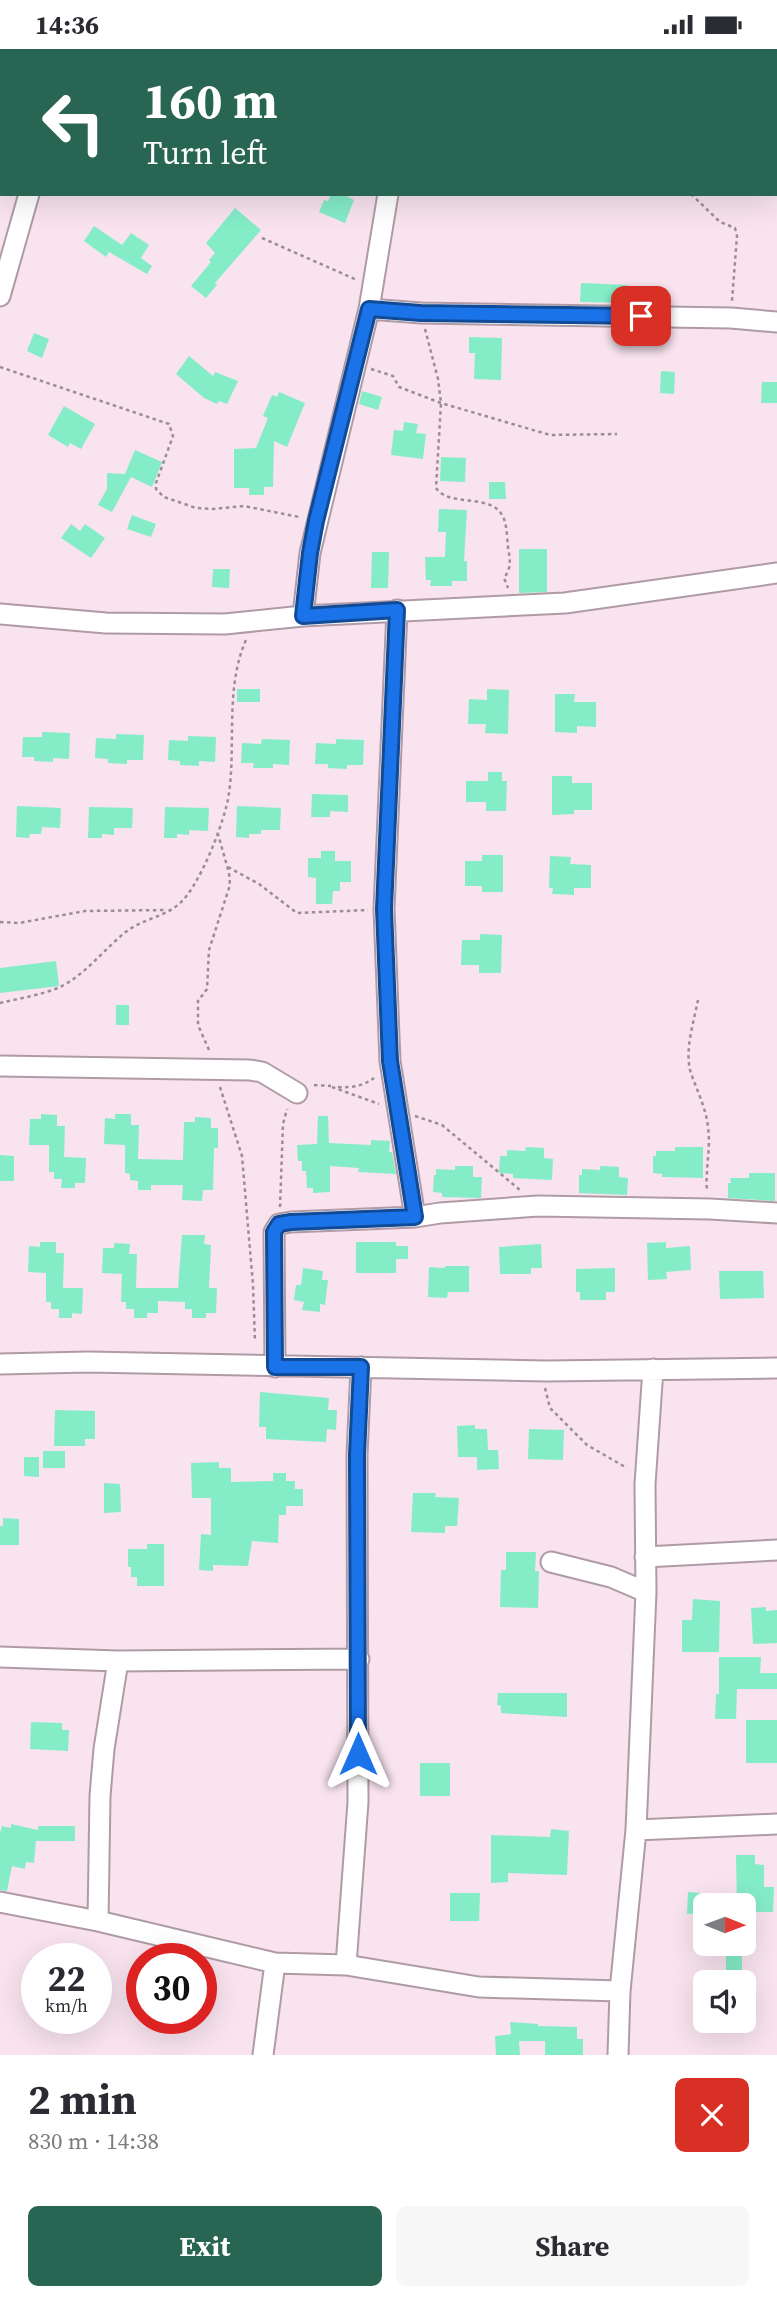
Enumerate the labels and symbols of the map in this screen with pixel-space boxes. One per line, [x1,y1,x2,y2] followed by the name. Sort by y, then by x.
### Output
[611,286,671,346] pin
[321,1717,395,1791] position arrow
[693,1893,756,1957] north arrow
[126,1943,217,2034] speed limit sign: 30

